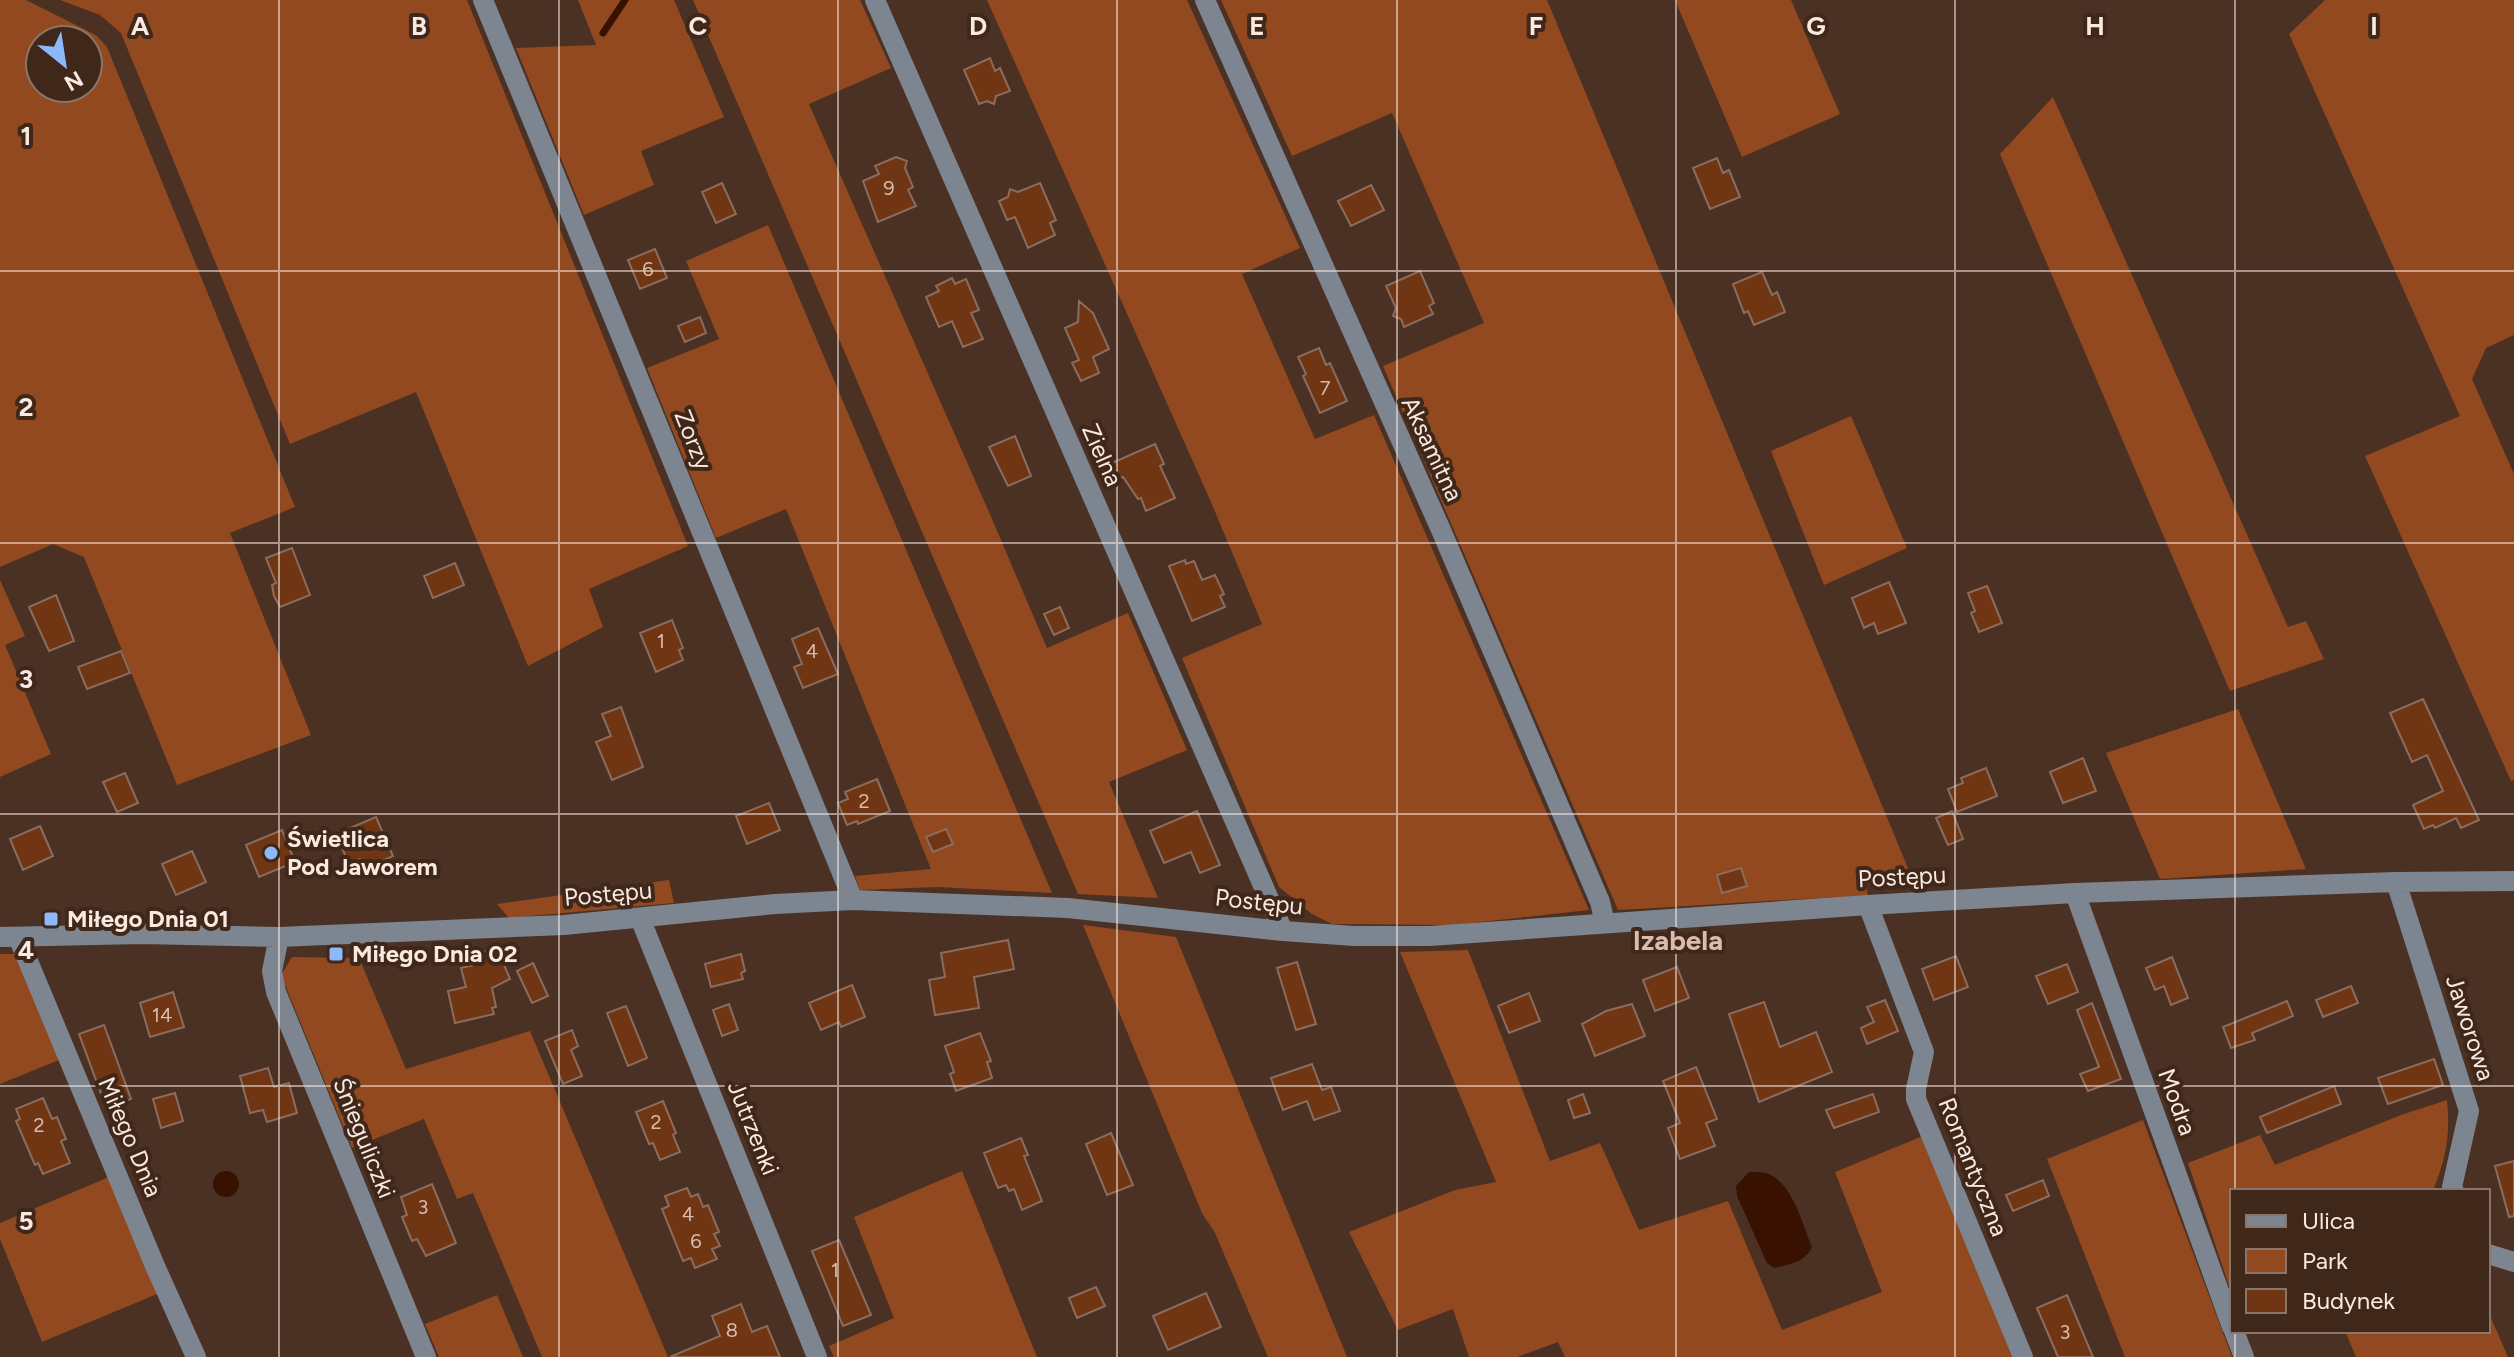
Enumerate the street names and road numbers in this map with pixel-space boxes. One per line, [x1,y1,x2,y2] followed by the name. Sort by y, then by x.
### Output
[1396,392,1469,506] street label: Aksamitna
[668,406,719,474] street label: Zorzy
[1076,419,1129,490] street label: Zielna
[1857,860,1947,893] street label: Postępu
[563,875,653,912] street label: Postępu
[1214,882,1305,921] street label: Postępu
[2440,971,2501,1084] street label: Jaworowa
[2152,1065,2203,1139] street label: Modra
[92,1072,169,1201] street label: Miłego Dnia
[327,1073,402,1202] street label: Śnieguliczki
[722,1077,785,1179] street label: Jutrzenki
[1933,1093,2014,1240] street label: Romantyczna

